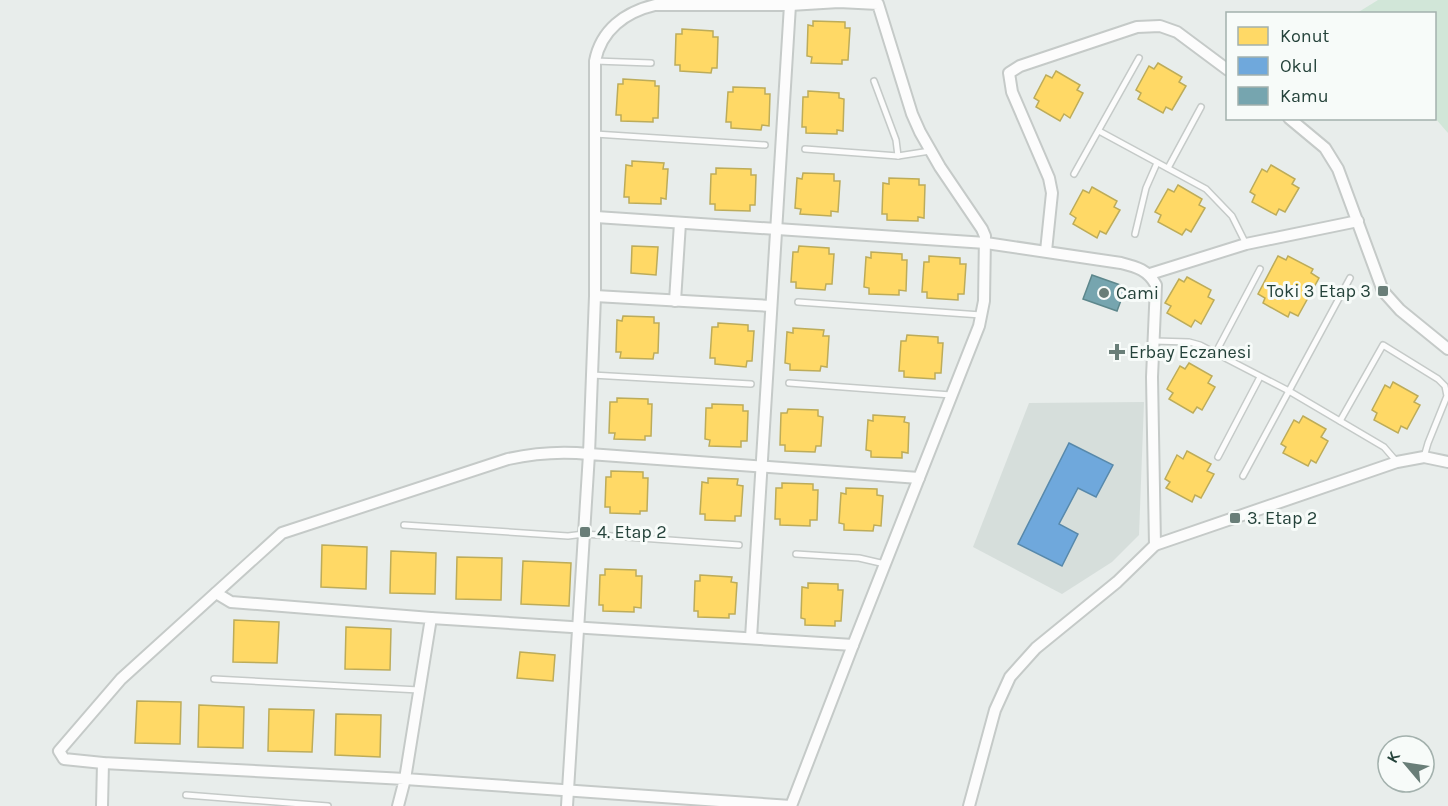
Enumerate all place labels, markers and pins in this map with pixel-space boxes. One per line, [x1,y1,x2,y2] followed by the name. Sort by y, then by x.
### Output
[1267,280,1371,302] place label: Toki 3 Etap 3
[1116,282,1159,304] place label: Cami
[1376,284,1390,298] marker: Toki 3 Etap 3
[1097,286,1111,300] marker: Cami
[1129,341,1252,363] place label: Erbay Eczanesi
[1110,345,1124,359] marker: Erbay Eczanesi
[1247,507,1317,529] place label: 3. Etap 2
[1228,511,1242,525] marker: 3. Etap 2
[597,521,667,543] place label: 4. Etap 2
[578,525,592,539] marker: 4. Etap 2

